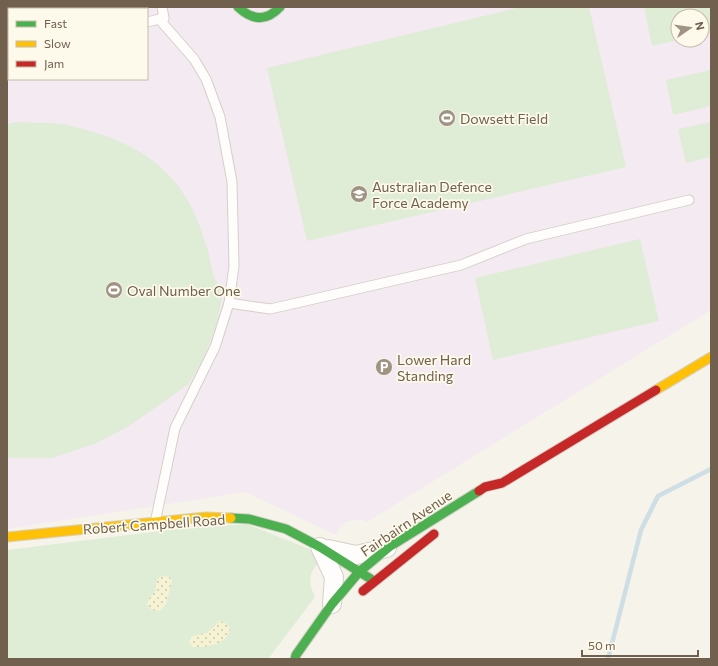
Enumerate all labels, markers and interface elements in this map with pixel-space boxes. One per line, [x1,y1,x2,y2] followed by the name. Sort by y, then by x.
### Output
[8,8,148,80] legend
[670,8,710,48] north arrow
[44,16,67,30] text: Fast
[693,20,707,31] text: N
[44,36,71,50] text: Slow
[44,56,64,71] text: Jam
[437,108,457,128] sports icon: Dowsett Field
[460,110,548,127] place label: Dowsett Field
[372,178,492,211] place label: Australian Defence Force Academy
[349,184,369,204] school or university icon: Australian Defence Force Academy
[104,280,124,300] sports icon: Oval Number One
[127,282,240,299] place label: Oval Number One
[397,351,471,384] place label: Lower Hard Standing
[374,357,394,377] parking icon: Lower Hard Standing
[357,486,455,560] street label: Fairbairn Avenue
[82,511,226,537] street label: Robert Campbell Road
[582,632,698,658] scale bar
[588,638,616,652] text: 50 m

